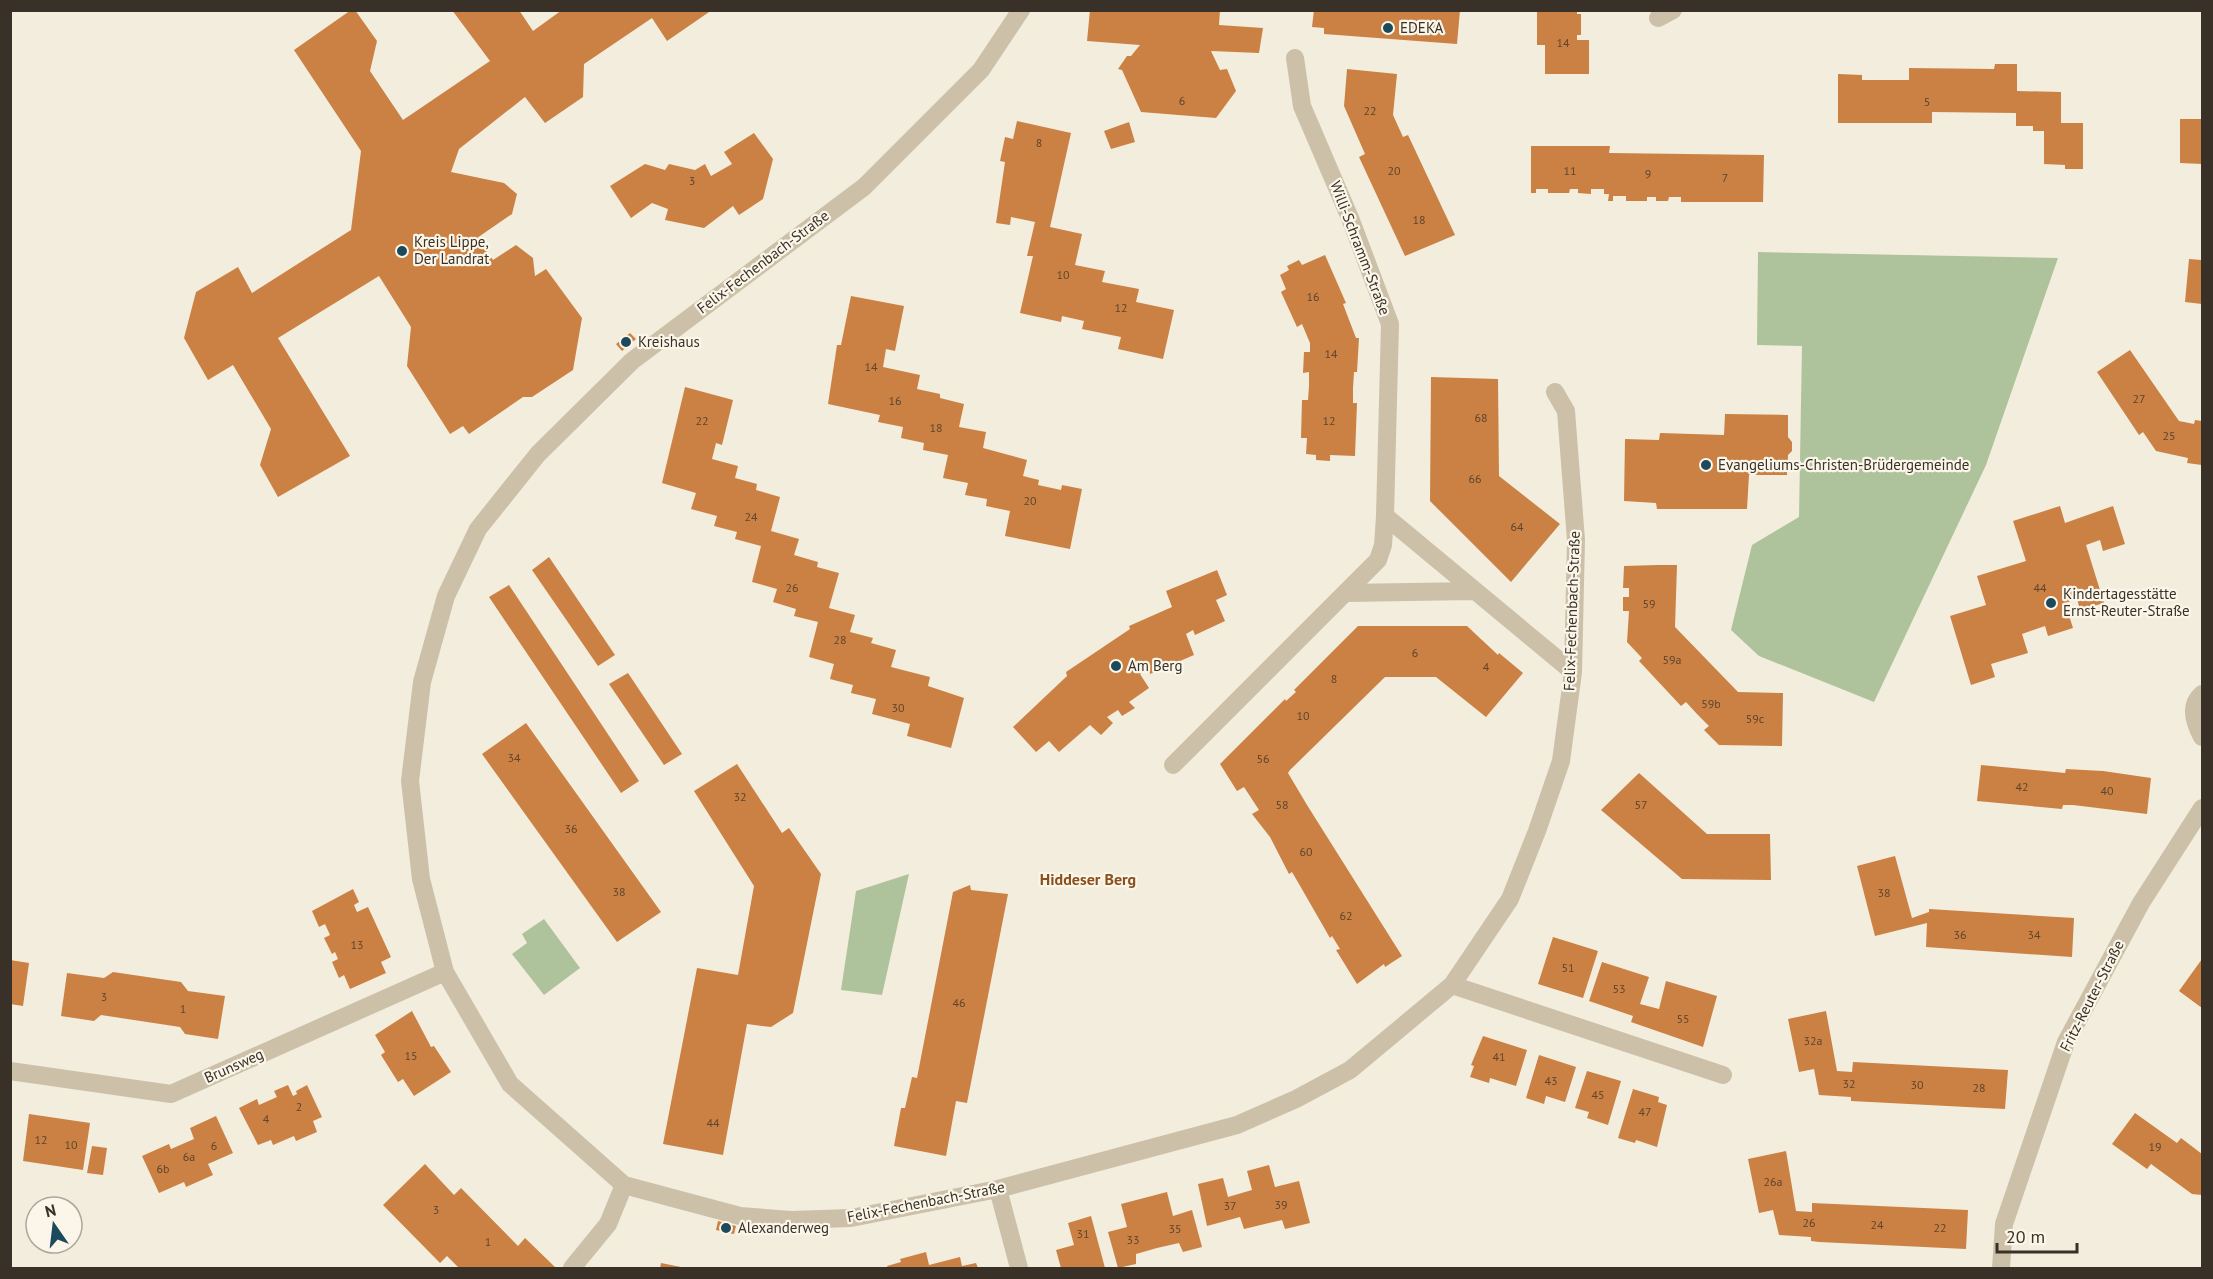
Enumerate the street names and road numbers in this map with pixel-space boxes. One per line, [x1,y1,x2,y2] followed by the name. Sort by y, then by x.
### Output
[1326,178,1395,317] street label: Willi-Schramm-Straße
[693,206,832,317] street label: Felix-Fechenbach-Straße
[1559,531,1584,691] street label: Felix-Fechenbach-Straße
[2055,937,2128,1055] street label: Fritz-Reuter-Straße
[201,1044,266,1087] street label: Brunsweg
[845,1177,1006,1226] street label: Felix-Fechenbach-Straße

